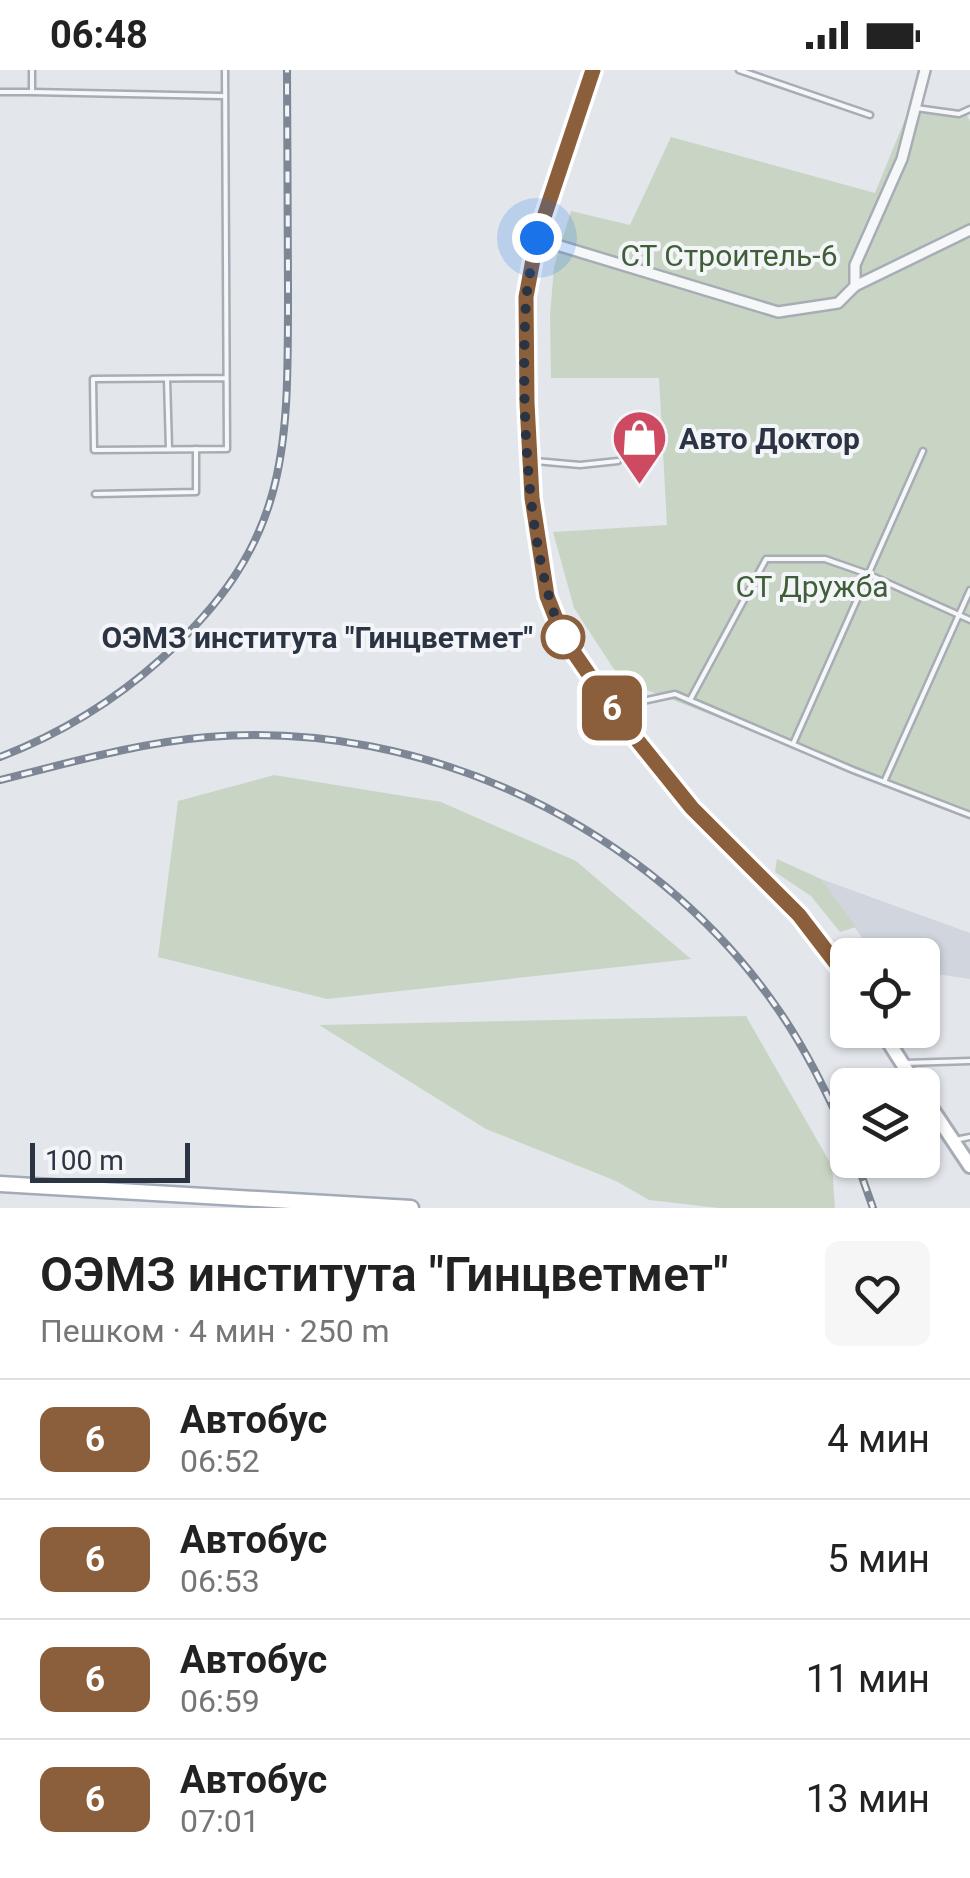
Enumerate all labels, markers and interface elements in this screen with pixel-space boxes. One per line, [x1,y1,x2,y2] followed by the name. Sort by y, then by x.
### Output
[50,13,148,57] text: 06:48
[512,213,562,263] your location
[620,238,838,273] park label: СТ Строитель-6
[610,408,670,487] shop icon: Авто Доктор
[679,421,860,456] place label: Авто Доктор
[735,569,889,604] park label: СТ Дружба
[542,616,584,658] marker: ОЭМЗ института "Гинцветмет"
[102,620,533,655] place label: ОЭМЗ института "Гинцветмет"
[580,676,644,740] line badge: 6
[602,688,622,729] text: 6
[830,938,940,1178] map controls
[830,938,940,1048] button: locate
[830,1068,940,1178] button: layers
[30,1138,190,1182] scale bar
[45,1144,124,1177] text: 100 m
[825,1241,930,1346] button: heart
[40,1246,728,1303] text: ОЭМЗ института "Гинцветмет"
[40,1312,390,1350] text: Пешком · 4 мин · 250 m
[180,1398,327,1442] text: Автобус
[827,1417,930,1461] text: 4 мин
[85,1419,105,1460] text: 6
[180,1442,260,1480] text: 06:52
[180,1518,327,1562] text: Автобус
[827,1537,930,1581] text: 5 мин
[85,1539,105,1580] text: 6
[180,1562,260,1600] text: 06:53
[180,1638,327,1682] text: Автобус
[806,1657,930,1701] text: 11 мин
[85,1659,105,1700] text: 6
[180,1682,260,1720] text: 06:59
[180,1758,327,1802] text: Автобус
[806,1777,930,1821] text: 13 мин
[85,1779,105,1820] text: 6
[180,1802,260,1840] text: 07:01

